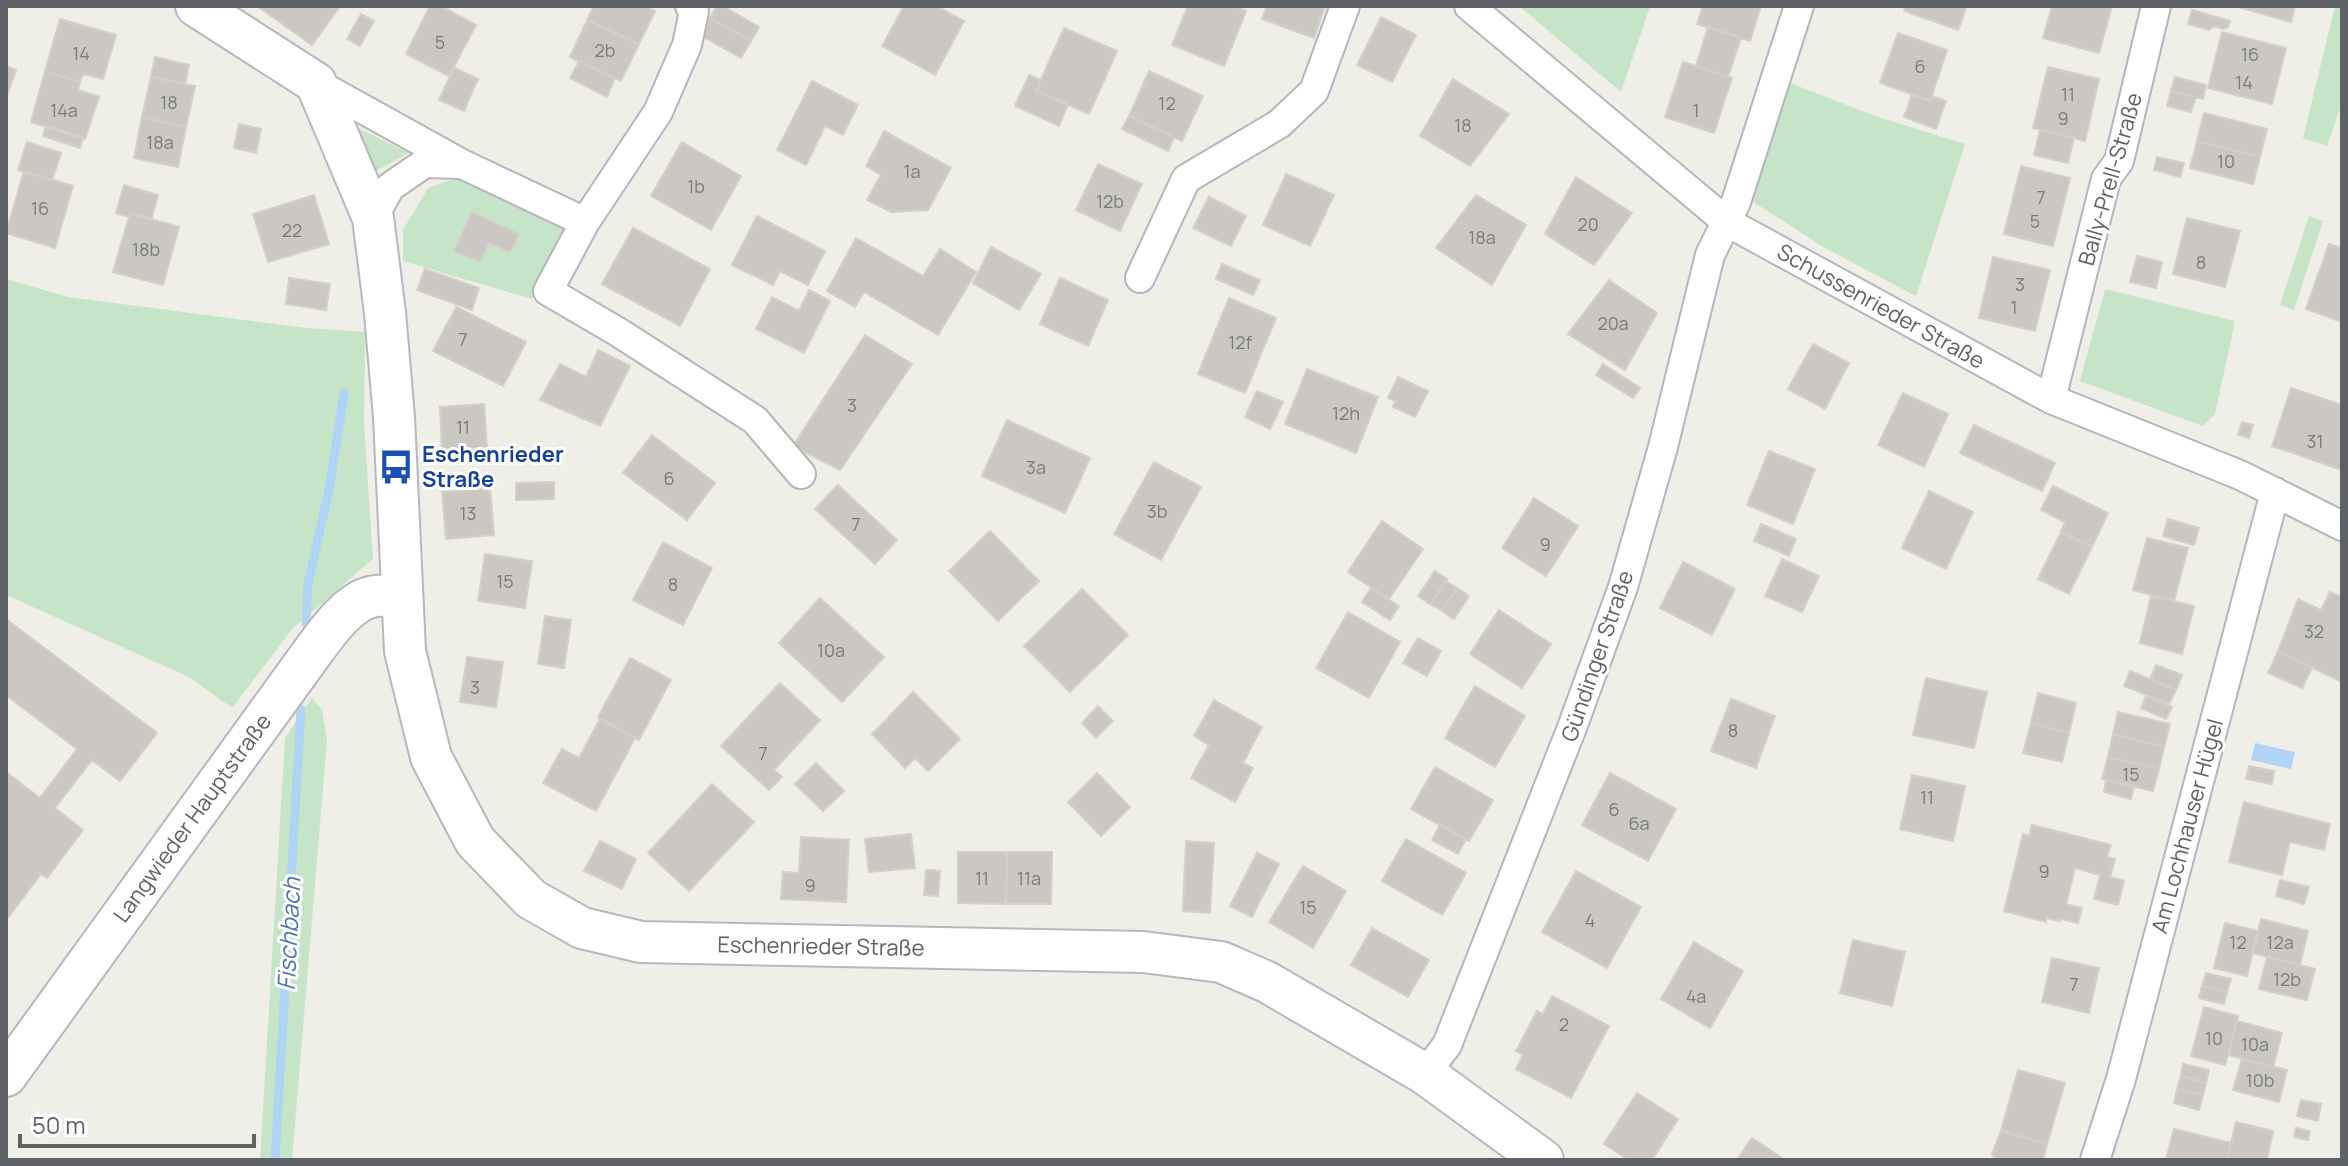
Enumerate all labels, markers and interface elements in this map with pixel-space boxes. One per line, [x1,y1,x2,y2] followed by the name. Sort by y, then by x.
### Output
[435,30,445,54] house number: 5
[595,38,615,62] house number: 2b
[72,41,90,65] house number: 14
[2241,42,2259,66] house number: 16
[1914,54,1926,78] house number: 6
[2235,70,2253,94] house number: 14
[2061,82,2075,106] house number: 11
[2071,89,2149,269] street label: Bally-Prell-Straße
[160,90,178,114] house number: 18
[1158,91,1176,115] house number: 12
[50,98,78,122] house number: 14a
[1692,98,1700,122] house number: 1
[2057,106,2069,130] house number: 9
[1454,113,1472,137] house number: 18
[146,130,174,154] house number: 18a
[2217,149,2235,173] house number: 10
[903,159,921,183] house number: 1a
[687,174,705,198] house number: 1b
[2036,185,2046,209] house number: 7
[1096,189,1124,213] house number: 12b
[31,196,49,220] house number: 16
[2030,209,2040,233] house number: 5
[1577,212,1599,236] house number: 20
[282,218,302,242] house number: 22
[1468,225,1496,249] house number: 18a
[1772,236,1990,376] street label: Schussenrieder Straße
[132,237,160,261] house number: 18b
[2196,250,2206,274] house number: 8
[2015,272,2025,296] house number: 3
[2010,295,2018,319] house number: 1
[1597,311,1629,335] house number: 20a
[458,327,468,351] house number: 7
[1228,330,1252,354] house number: 12f
[847,393,857,417] house number: 3
[1332,401,1360,425] house number: 12h
[456,415,470,439] house number: 11
[2307,429,2323,453] house number: 31
[422,439,564,494] place label: Eschenrieder Straße
[377,448,415,486] bus stop icon: Eschenrieder Straße
[1026,455,1046,479] house number: 3a
[663,466,675,490] house number: 6
[1147,499,1167,523] house number: 3b
[460,501,476,525] house number: 13
[851,512,861,536] house number: 7
[1539,532,1551,556] house number: 9
[1554,566,1640,746] street label: Gündinger Straße
[496,569,514,593] house number: 15
[668,572,678,596] house number: 8
[2304,619,2324,643] house number: 32
[817,638,845,662] house number: 10a
[470,675,480,699] house number: 3
[106,708,278,928] street label: Langwieder Hauptstraße
[2144,716,2230,936] street label: Am Lochhauser Hügel
[1728,718,1738,742] house number: 8
[758,741,768,765] house number: 7
[2122,762,2140,786] house number: 15
[1920,785,1934,809] house number: 11
[1608,797,1620,821] house number: 6
[1628,811,1650,835] house number: 6a
[2038,859,2050,883] house number: 9
[975,866,989,890] house number: 11
[1017,866,1041,890] house number: 11a
[804,873,816,897] house number: 9
[269,876,307,991] water label: Fischbach
[1299,895,1317,919] house number: 15
[1585,908,1595,932] house number: 4
[717,929,925,963] street label: Eschenrieder Straße
[2229,930,2247,954] house number: 12
[2266,930,2294,954] house number: 12a
[2273,967,2301,991] house number: 12b
[2069,972,2079,996] house number: 7
[1686,984,1706,1008] house number: 4a
[1559,1012,1569,1036] house number: 2
[2205,1026,2223,1050] house number: 10
[2241,1032,2269,1056] house number: 10a
[2246,1068,2274,1092] house number: 10b
[20,1098,254,1148] scale bar
[32,1108,86,1141] text: 50 m

